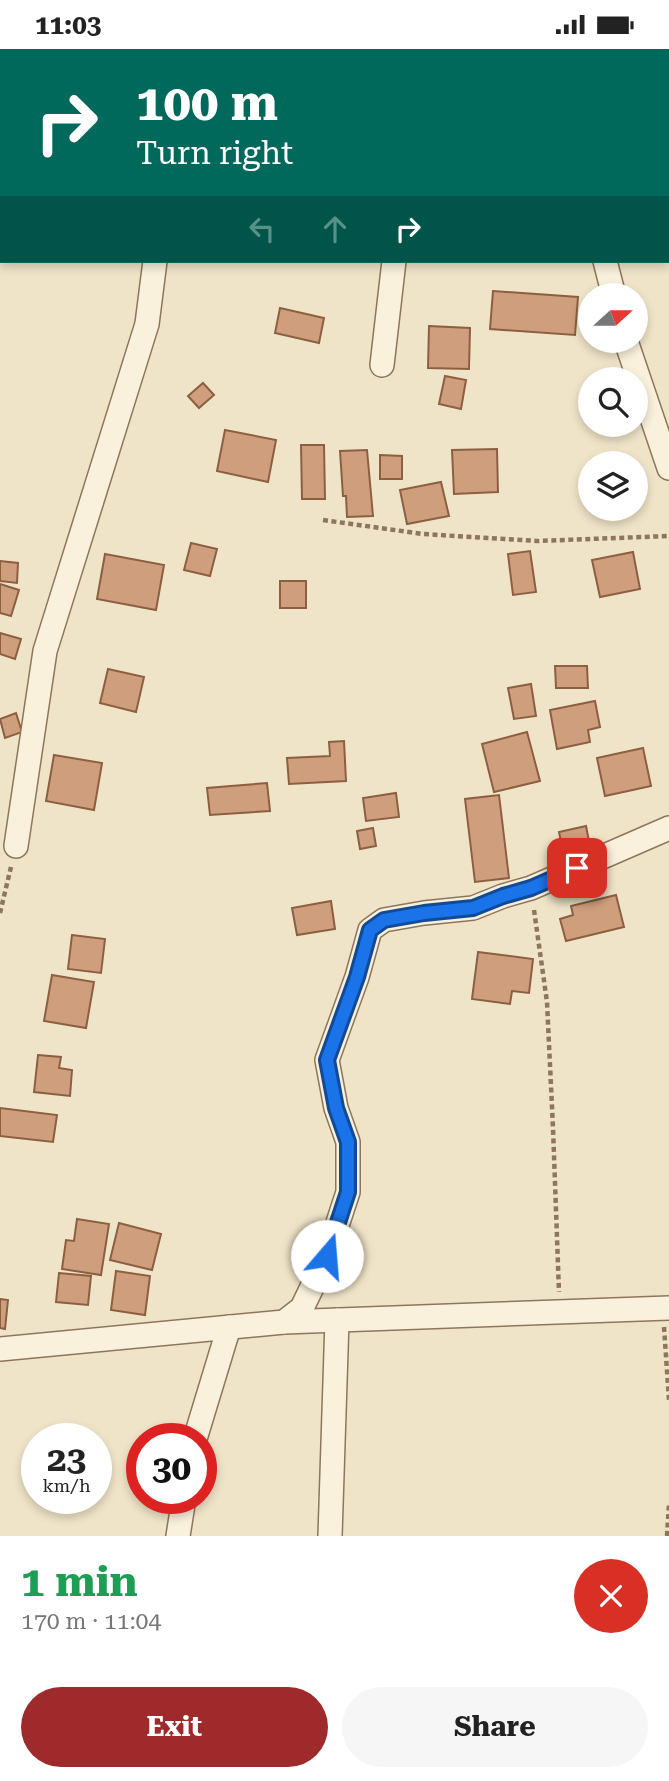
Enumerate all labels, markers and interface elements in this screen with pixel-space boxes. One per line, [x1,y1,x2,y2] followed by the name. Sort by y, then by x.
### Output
[35,10,101,40] text: 11:03
[136,75,278,132] text: 100 m
[21,77,112,168] icon: right
[136,134,293,172] text: Turn right
[243,210,281,248] icon: left
[316,210,354,248] icon: ahead
[389,210,427,248] icon: right
[578,283,648,353] north arrow
[578,283,648,521] map controls
[578,367,648,437] button: search
[578,451,648,521] button: layers
[547,838,607,898] pin
[558,849,596,887] icon: arrive
[290,1219,364,1293] position arrow
[126,1423,217,1514] speed limit sign: 30
[47,1439,86,1480] text: 23
[42,1475,91,1496] text: km/h
[21,1557,138,1606] text: 1 min
[574,1559,648,1633] button: close
[21,1608,161,1635] text: 170 m · 11:04
[21,1687,328,1767] button: Exit
[342,1687,648,1767] button: Share

